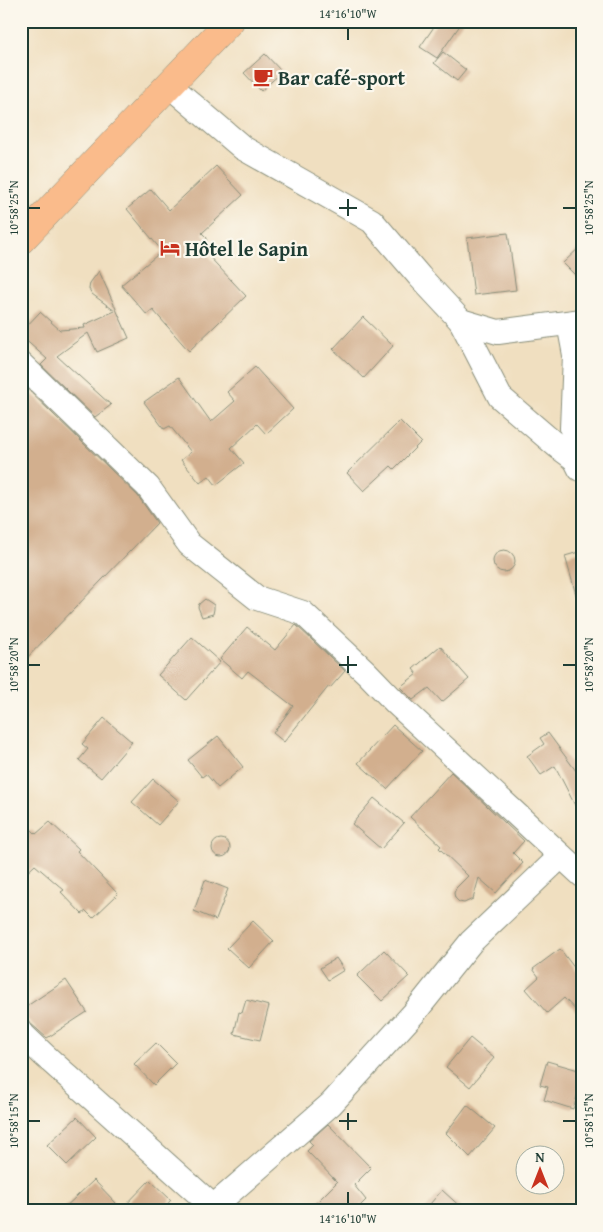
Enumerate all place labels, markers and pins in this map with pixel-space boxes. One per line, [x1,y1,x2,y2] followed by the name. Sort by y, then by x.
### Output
[278,63,406,92] place label: Bar café-sport
[252,66,274,88] cafe icon: Bar café-sport
[185,234,308,263] place label: Hôtel le Sapin
[159,237,181,259] hotel icon: Hôtel le Sapin

